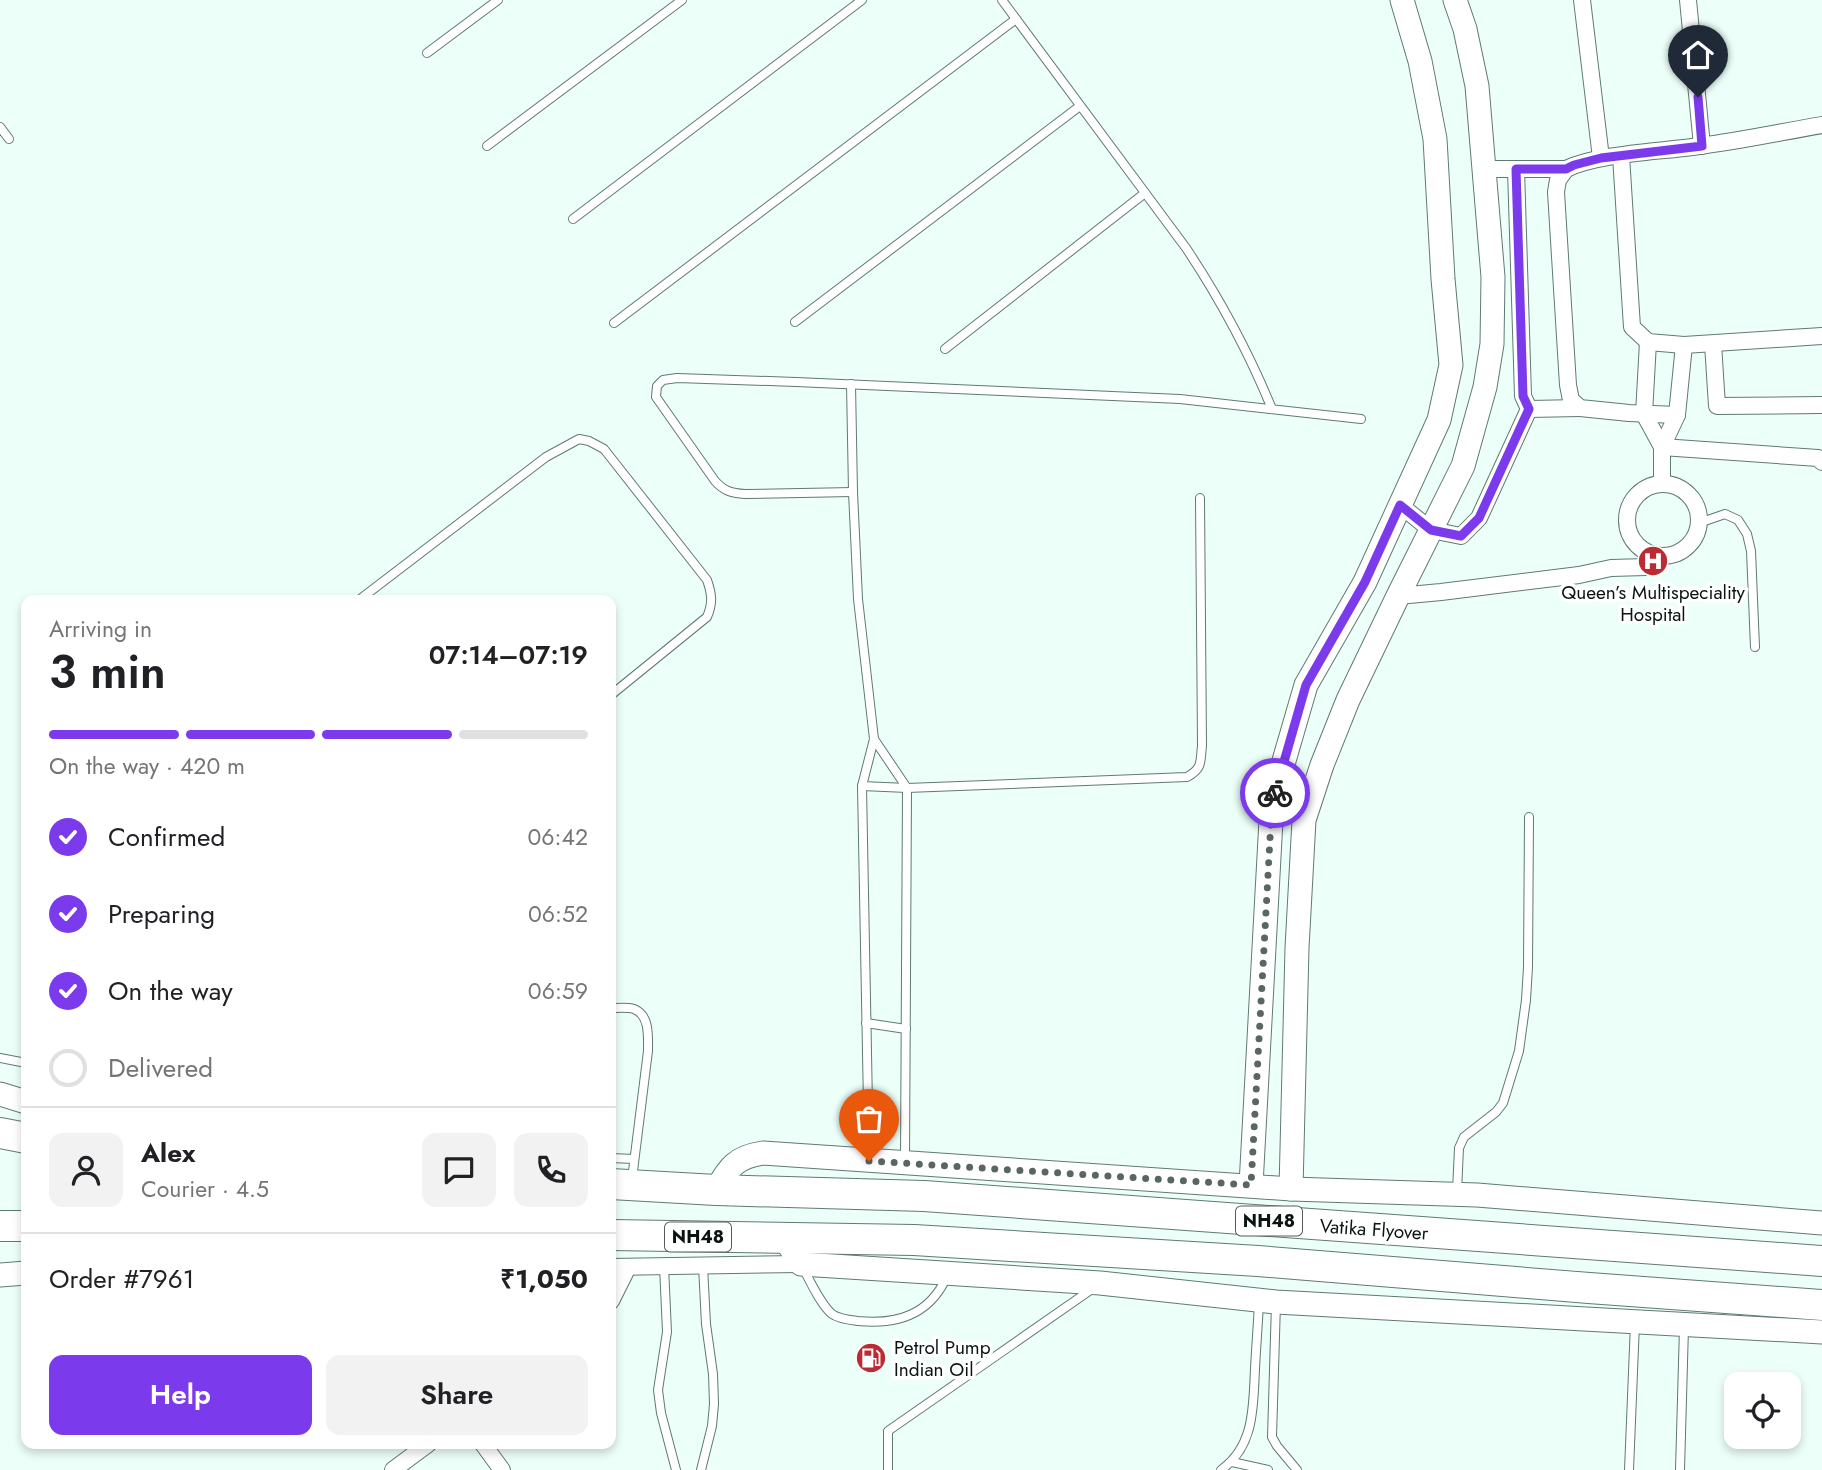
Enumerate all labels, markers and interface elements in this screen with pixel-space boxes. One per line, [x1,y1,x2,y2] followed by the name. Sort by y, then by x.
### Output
[1668,25,1728,97] pin
[1679,36,1717,74] icon: home
[1636,544,1670,578] hospital icon: Queen’s Multispeciality Hospital
[1561,579,1745,628] place label: Queen’s Multispeciality Hospital
[49,612,152,646] text: Arriving in
[429,636,588,674] text: 07:14–07:19
[49,639,166,705] text: 3 min
[49,749,245,783] text: On the way · 420 m
[1240,758,1310,828] courier
[1256,774,1294,812] icon: bike
[49,818,87,856] icon: check
[108,818,225,856] text: Confirmed
[528,820,588,854] text: 06:42
[49,895,87,933] icon: check
[108,895,215,933] text: Preparing
[528,897,588,931] text: 06:52
[49,972,87,1010] icon: check
[108,972,233,1010] text: On the way
[528,974,588,1008] text: 06:59
[108,1049,213,1087] text: Delivered
[839,1089,899,1161] pin
[850,1100,888,1138] icon: bag
[49,1133,123,1207] button: person
[422,1133,496,1207] button: chat
[514,1133,588,1207] button: phone
[141,1134,195,1172] text: Alex
[141,1172,269,1206] text: Courier · 4.5
[1236,1206,1302,1236] road number: NH48
[1319,1212,1430,1247] street label: Vatika Flyover
[665,1222,731,1252] road number: NH48
[49,1260,194,1298] text: Order #7961
[500,1260,588,1298] text: ₹1,050
[894,1334,991,1383] place label: Petrol Pump Indian Oil
[854,1341,888,1375] fuel station icon: Petrol Pump Indian Oil
[49,1355,312,1435] button: Help
[326,1355,588,1435] button: Share
[1724,1372,1801,1449] map controls
[1724,1372,1801,1449] button: locate

